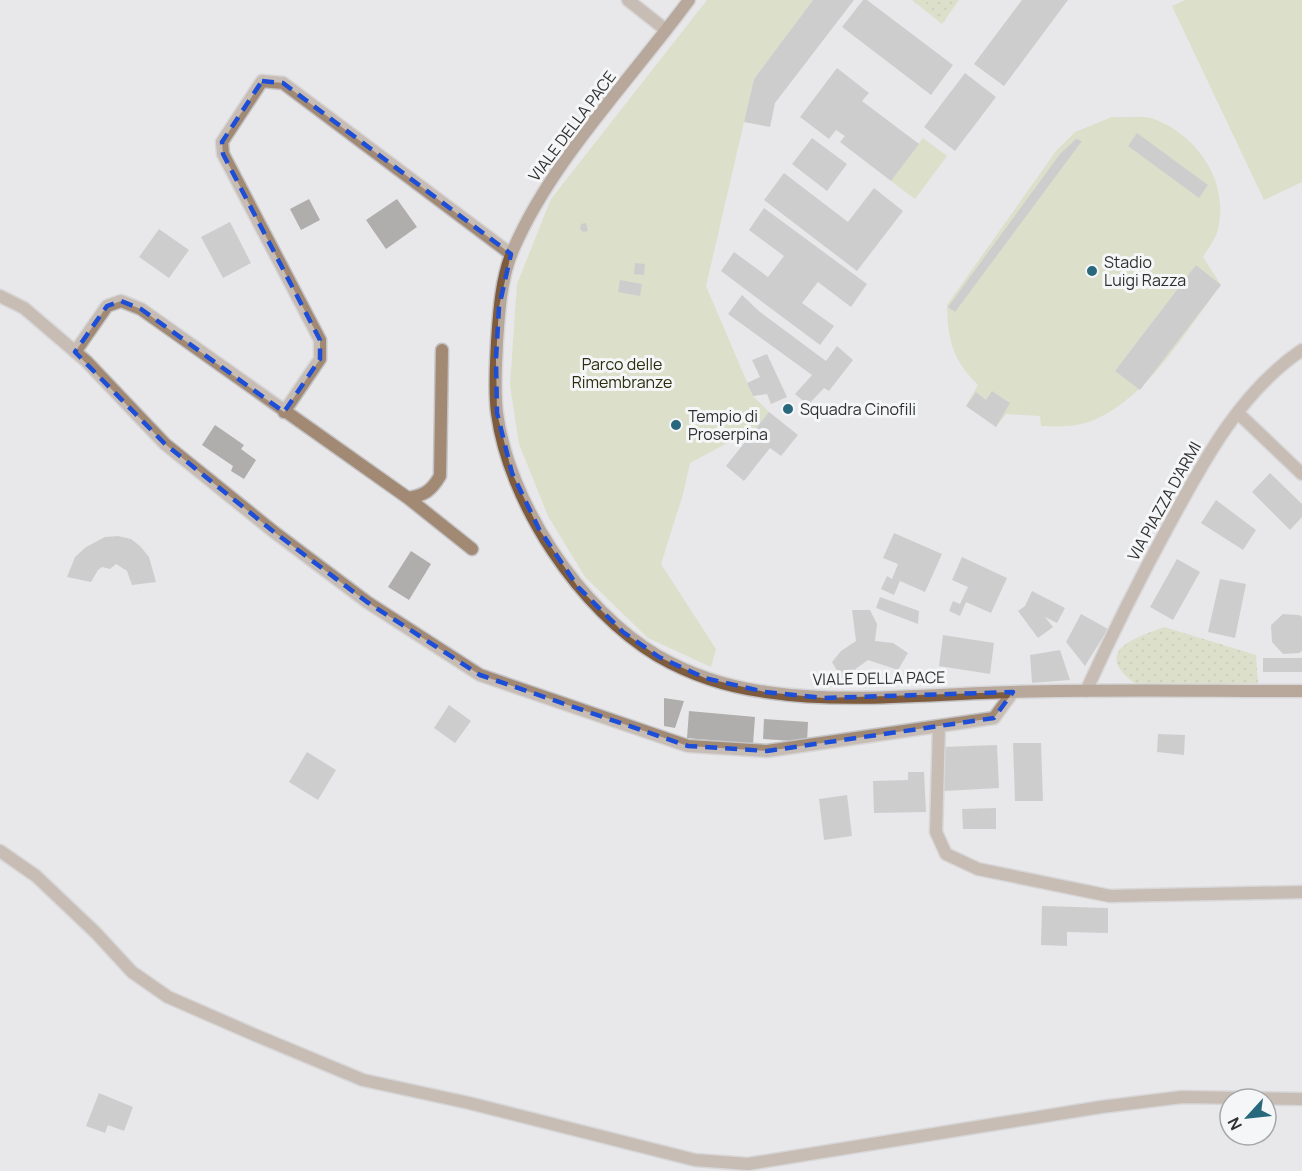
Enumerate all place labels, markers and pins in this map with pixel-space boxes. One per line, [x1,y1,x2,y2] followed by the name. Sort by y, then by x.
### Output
[1104,251,1186,291] place label: Stadio Luigi Razza
[1085,264,1099,278] marker: Stadio Luigi Razza
[800,398,916,420] place label: Squadra Cinofili
[781,402,795,416] marker: Squadra Cinofili
[688,405,768,445] place label: Tempio di Proserpina
[669,418,683,432] marker: Tempio di Proserpina

